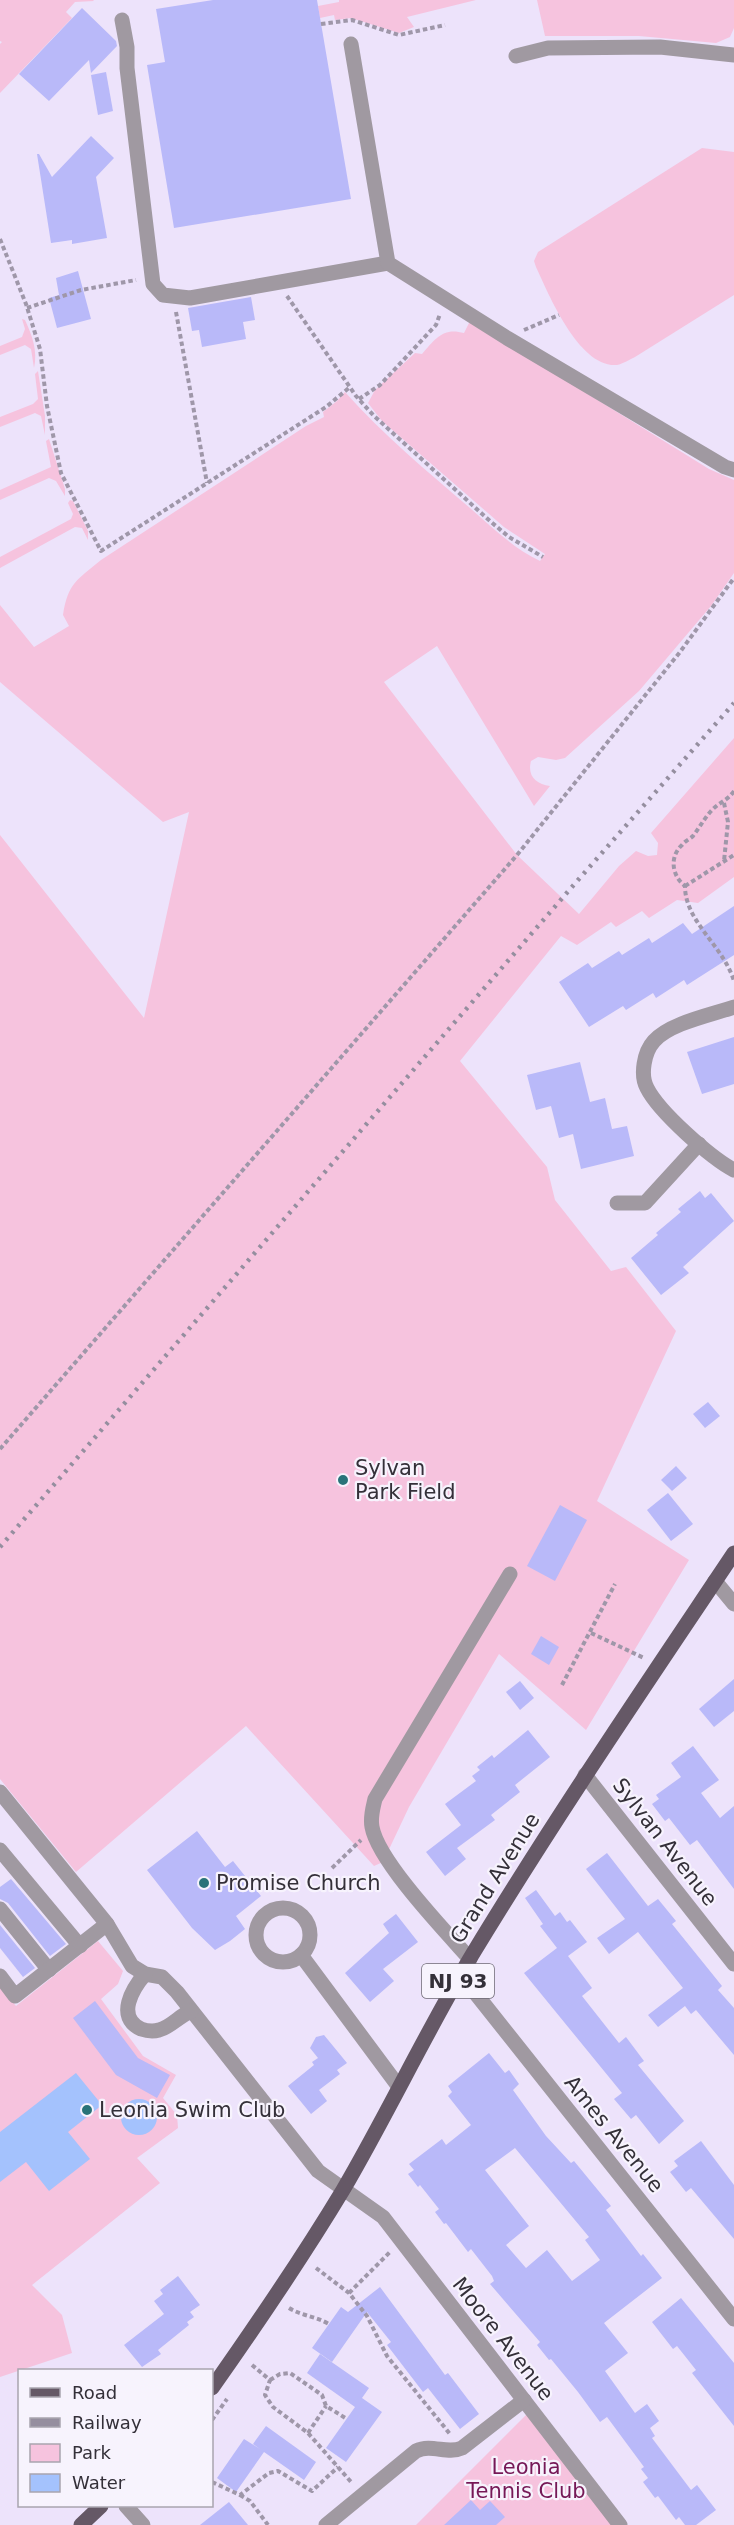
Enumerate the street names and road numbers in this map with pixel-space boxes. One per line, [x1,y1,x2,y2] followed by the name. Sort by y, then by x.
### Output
[608,1774,722,1910] street label: Sylvan Avenue
[445,1808,545,1948] street label: Grand Avenue
[422,1964,494,1998] road number: NJ 93
[560,2071,668,2197] street label: Ames Avenue
[447,2273,559,2405] street label: Moore Avenue

